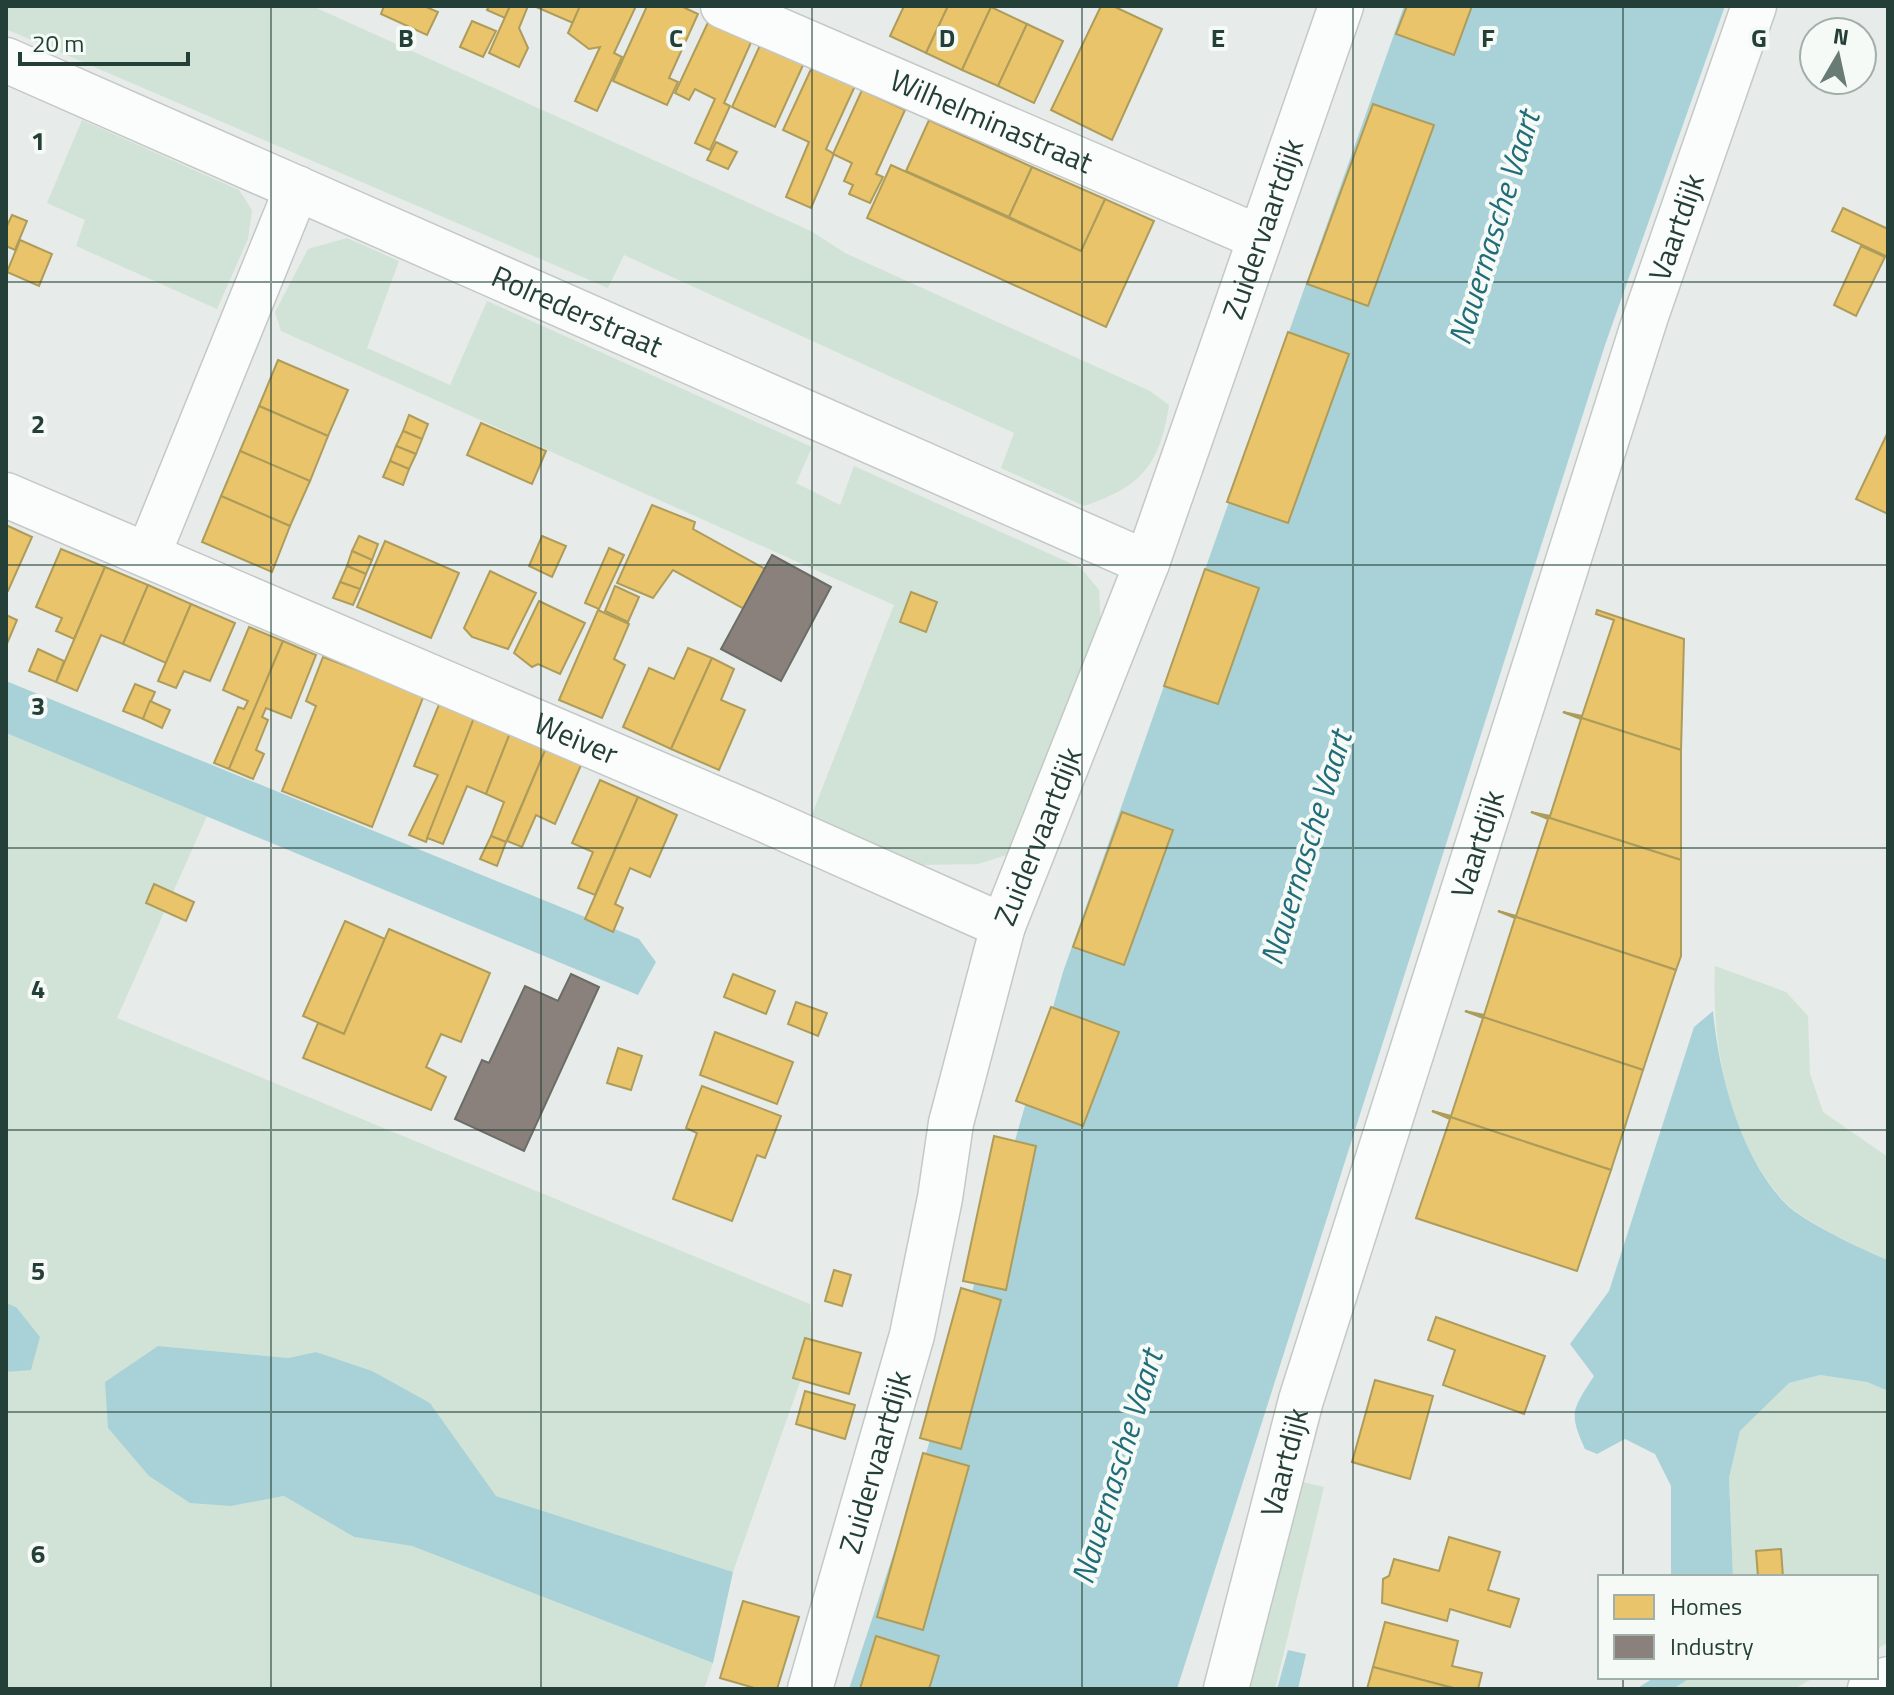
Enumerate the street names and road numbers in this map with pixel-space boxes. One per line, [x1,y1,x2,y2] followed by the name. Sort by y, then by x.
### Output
[883,57,1100,185] street label: Wilhelminastraat
[1210,132,1315,325] street label: Zuidervaartdijk
[1636,167,1716,287] street label: Vaartdijk
[484,253,671,369] street label: Rolrederstraat
[527,700,626,776] street label: Weiver
[981,740,1094,932] street label: Zuidervaartdijk
[1438,784,1516,904] street label: Vaartdijk
[826,1365,923,1559] street label: Zuidervaartdijk
[1248,1403,1320,1522] street label: Vaartdijk

